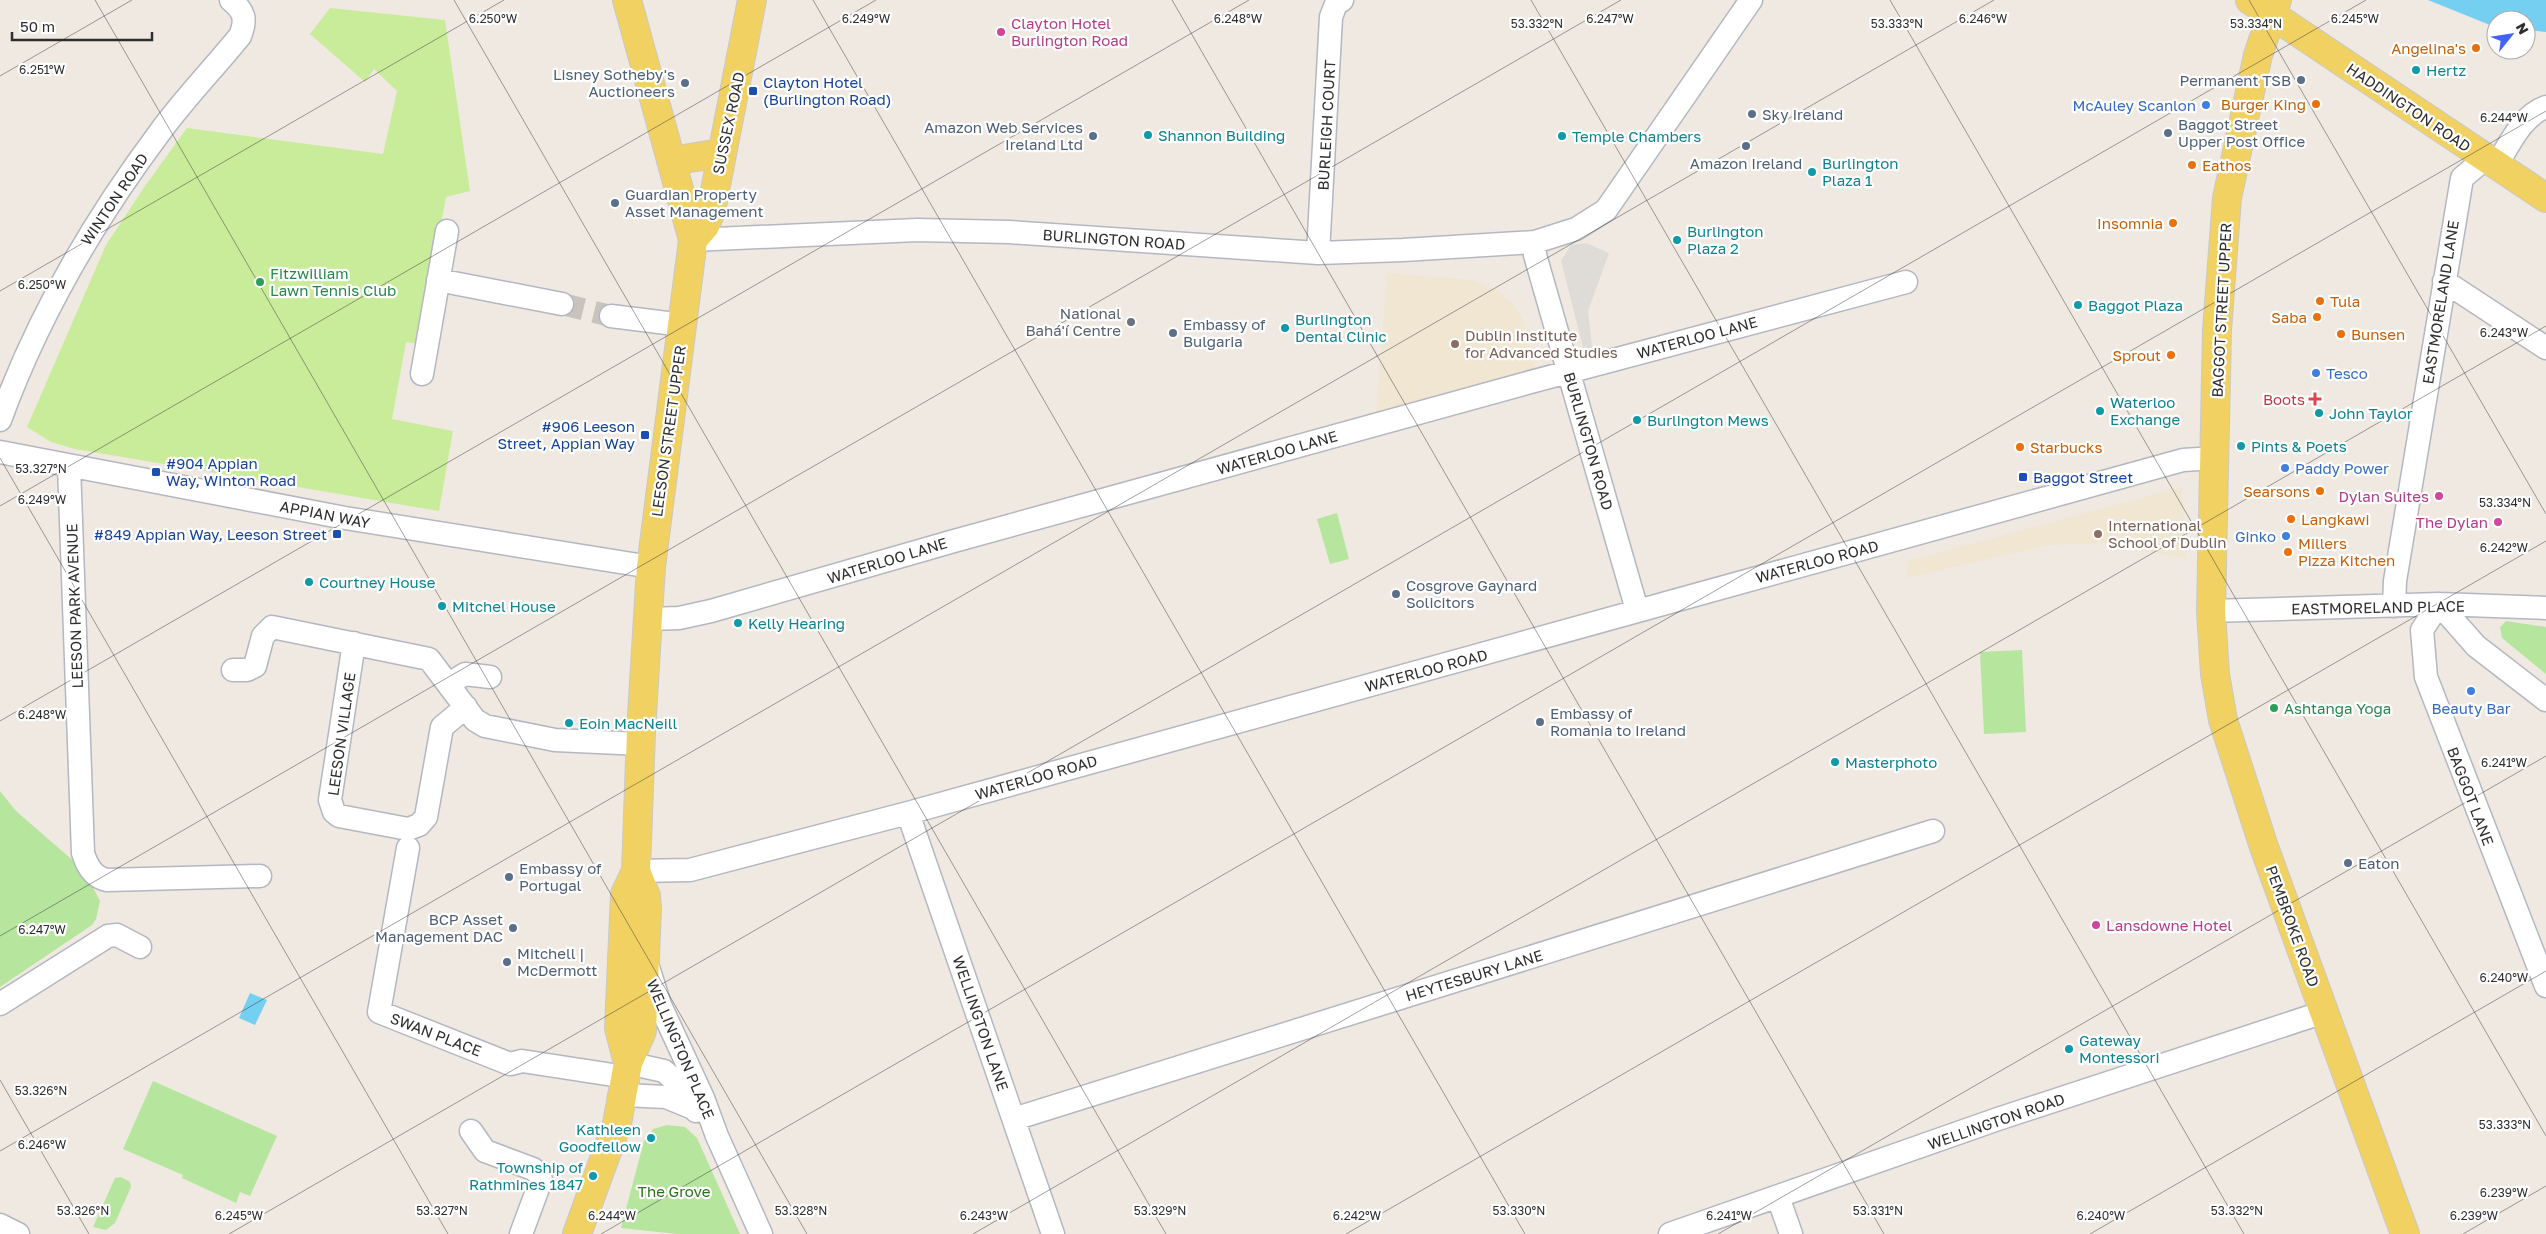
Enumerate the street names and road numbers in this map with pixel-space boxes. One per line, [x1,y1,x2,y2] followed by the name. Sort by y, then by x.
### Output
[1314,59,1338,191] street label: BURLEIGH COURT
[2344,59,2474,155] street label: HADDINGTON ROAD
[708,70,748,176] street label: SUSSEX ROAD
[77,149,151,249] street label: WINTON ROAD
[2418,219,2462,385] street label: EASTMORELAND LANE
[2207,222,2235,398] street label: BAGGOT STREET UPPER
[1042,225,1186,253] street label: BURLINGTON ROAD
[1635,312,1759,362] street label: WATERLOO LANE
[647,344,689,518] street label: LEESON STREET UPPER
[1561,370,1617,512] street label: BURLINGTON ROAD
[1215,426,1339,478] street label: WATERLOO LANE
[278,496,372,532] street label: APPIAN WAY
[62,523,86,689] street label: LEESON PARK AVENUE
[825,533,949,587] street label: WATERLOO LANE
[1754,536,1880,586] street label: WATERLOO ROAD
[2291,596,2465,618] street label: EASTMORELAND PLACE
[1363,645,1489,695] street label: WATERLOO ROAD
[323,671,359,797] street label: LEESON VILLAGE
[2444,744,2498,848] street label: BAGGOT LANE
[973,751,1099,803] street label: WATERLOO ROAD
[2263,863,2323,989] street label: PEMBROKE ROAD
[1403,946,1545,1004] street label: HEYTESBURY LANE
[949,953,1013,1093] street label: WELLINGTON LANE
[643,976,719,1122] street label: WELLINGTON PLACE
[388,1008,484,1060] street label: SWAN PLACE
[1925,1089,2067,1153] street label: WELLINGTON ROAD

